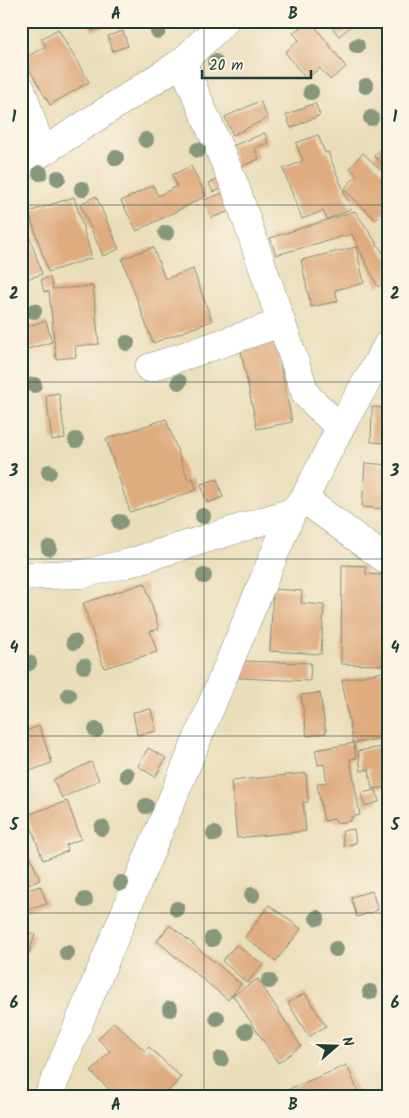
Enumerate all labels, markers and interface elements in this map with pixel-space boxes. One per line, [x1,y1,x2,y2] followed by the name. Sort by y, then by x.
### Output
[111,2,121,27] text: A
[288,2,298,27] text: B
[202,48,310,80] scale bar
[209,54,243,78] text: 20 m
[12,105,17,130] text: 1
[393,105,398,130] text: 1
[9,282,19,307] text: 2
[390,282,400,307] text: 2
[9,459,19,484] text: 3
[390,459,400,484] text: 3
[10,636,19,661] text: 4
[391,636,400,661] text: 4
[9,813,20,838] text: 5
[390,813,401,838] text: 5
[10,991,19,1016] text: 6
[391,991,400,1016] text: 6
[312,1020,362,1070] north arrow
[335,1034,359,1050] text: N
[111,1093,121,1118] text: A
[288,1093,298,1118] text: B

